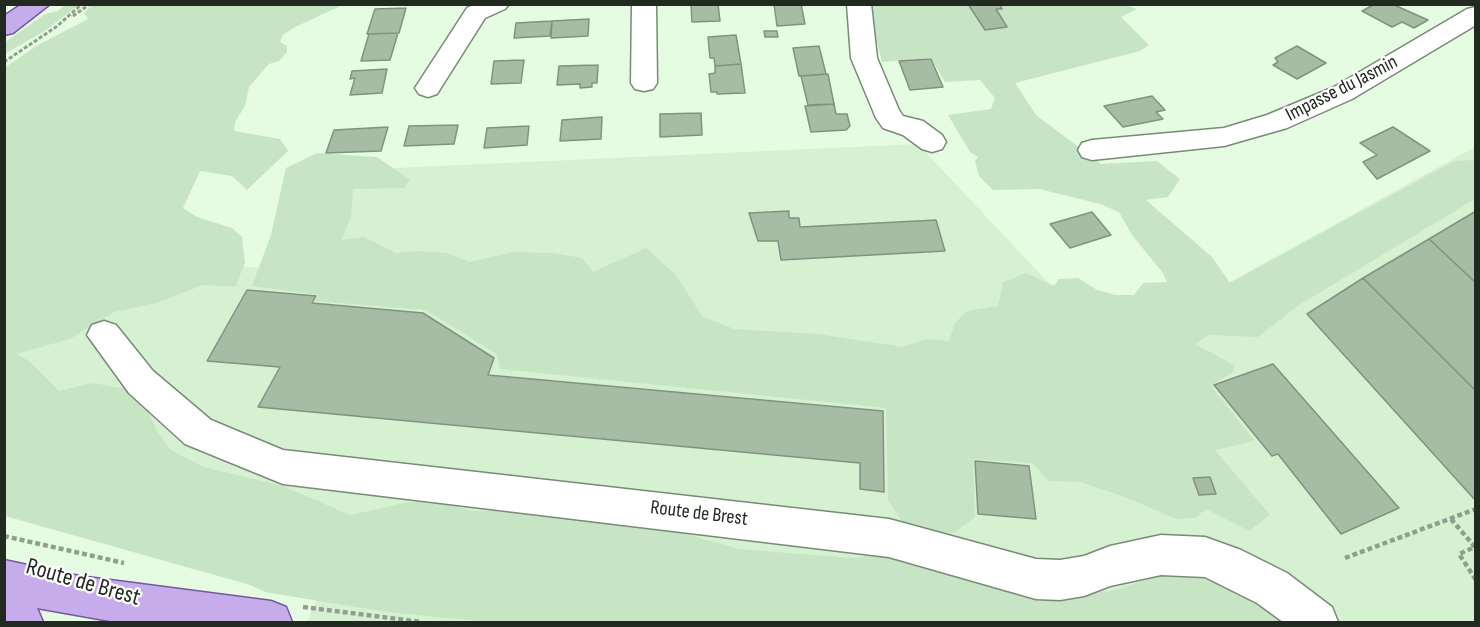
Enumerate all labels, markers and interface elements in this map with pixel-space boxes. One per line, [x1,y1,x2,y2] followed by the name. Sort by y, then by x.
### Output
[1282,51,1402,127] street label: Impasse du Jasmin
[649,496,749,532] street label: Route de Brest
[22,553,144,613] street label: Route de Brest

